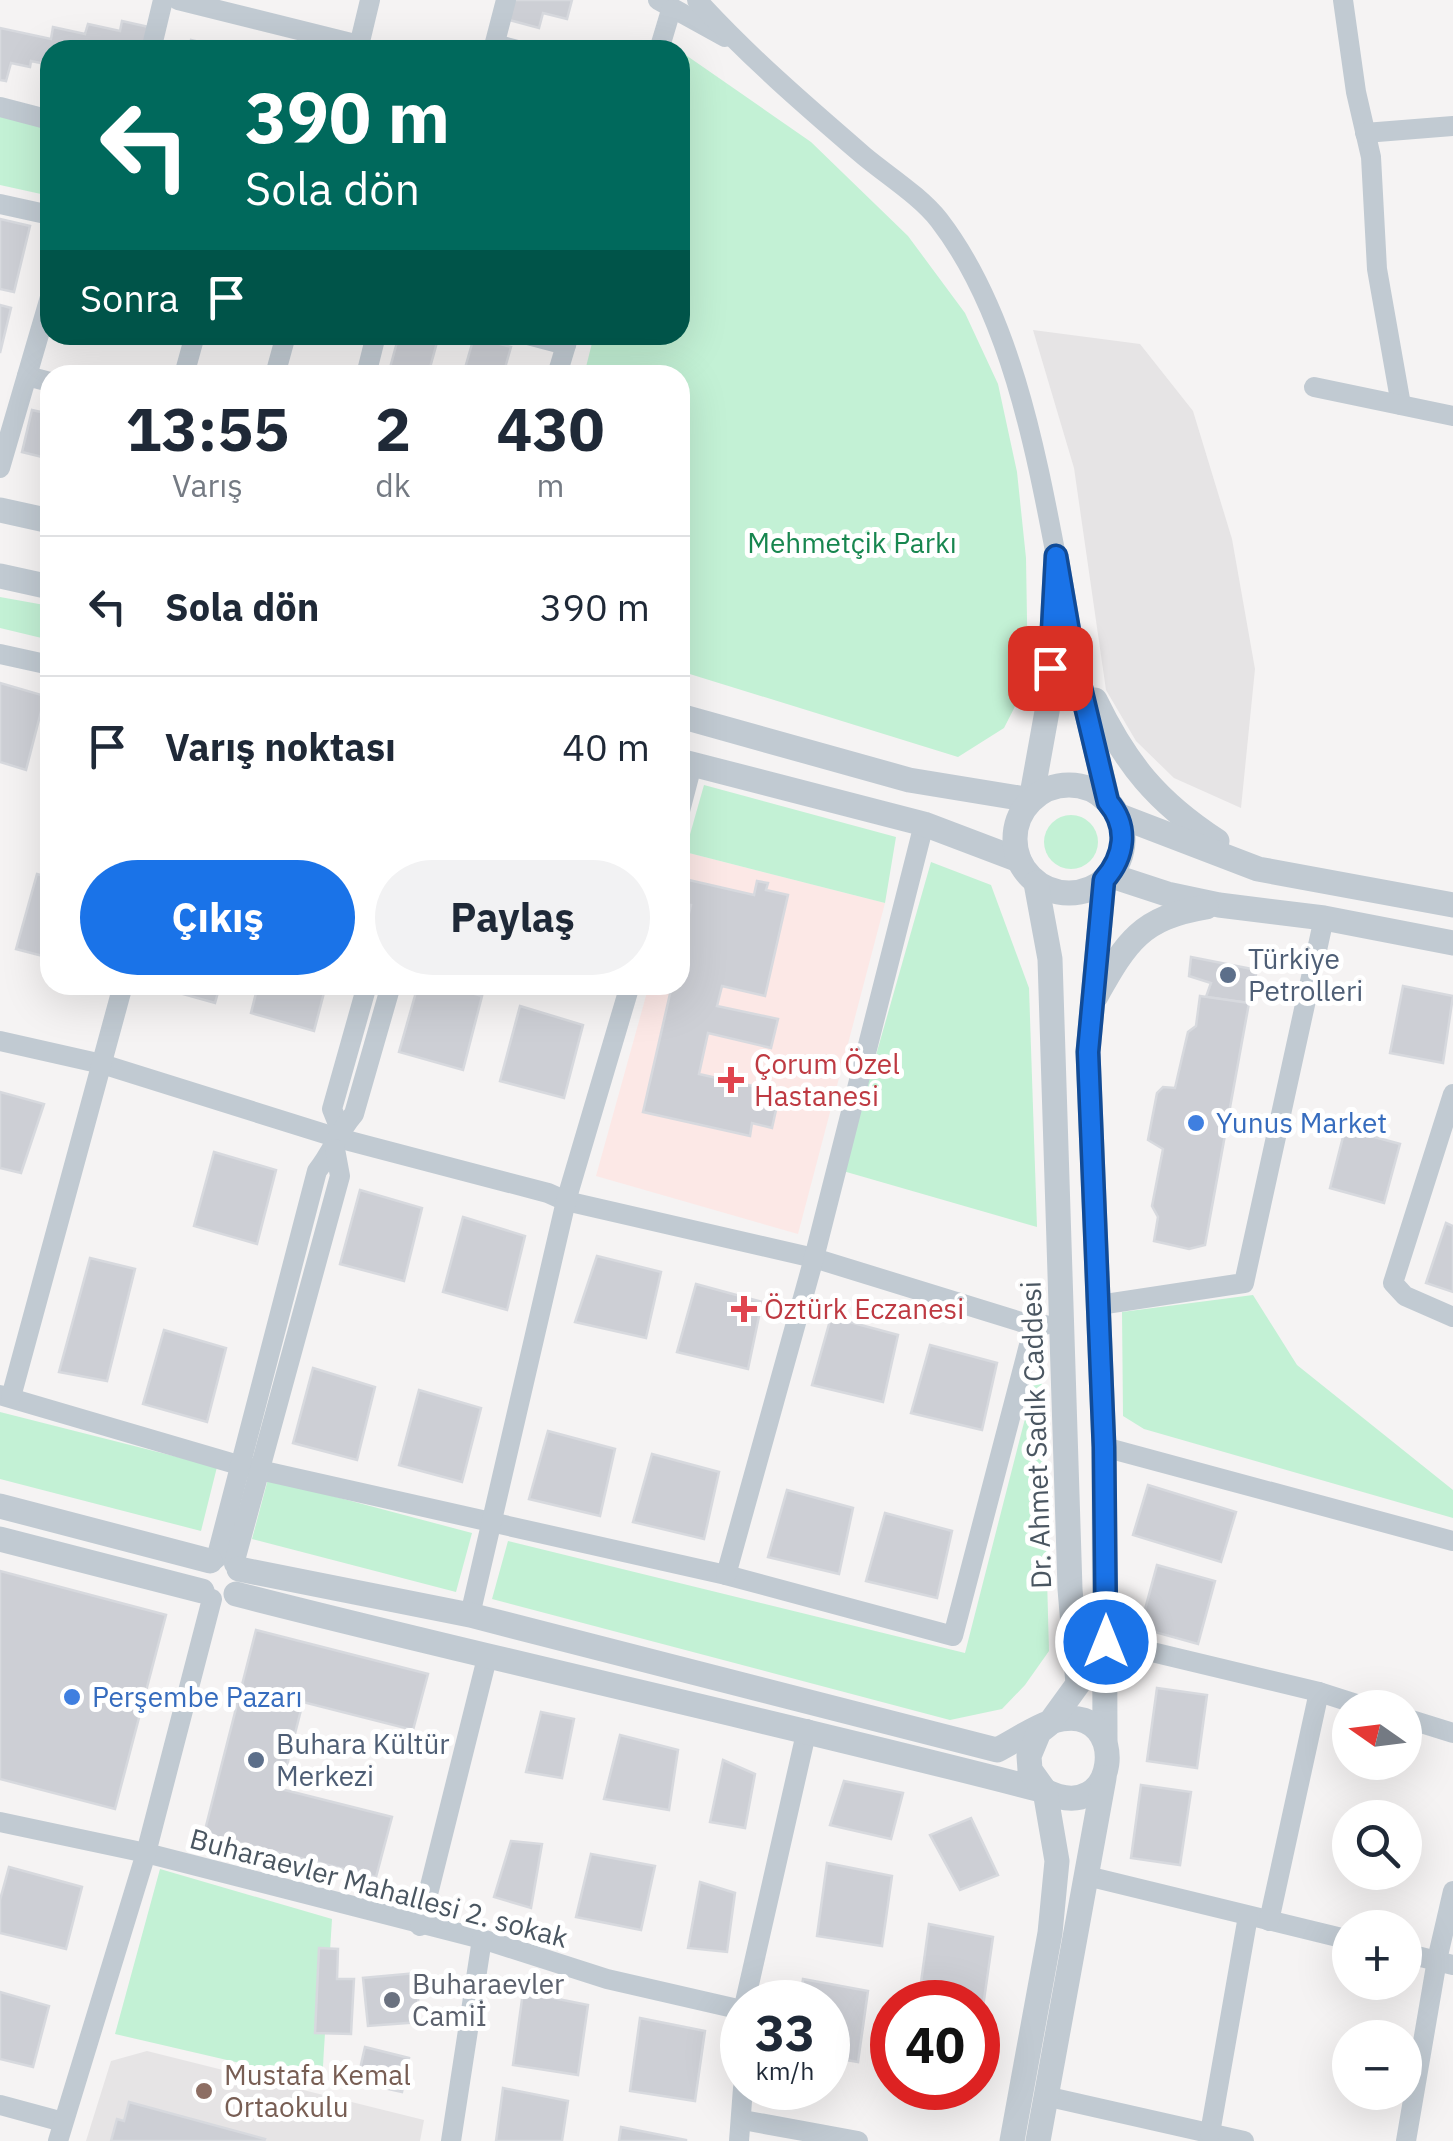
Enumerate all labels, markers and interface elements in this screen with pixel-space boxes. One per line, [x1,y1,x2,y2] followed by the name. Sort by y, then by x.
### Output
[245,71,450,162] text: 390 m
[80,80,210,210] icon: left
[245,159,420,217] text: Sola dön
[199,270,254,325] icon: arrive
[80,273,179,322] text: Sonra
[126,389,289,468] text: 13:55
[375,389,411,468] text: 2
[496,389,604,468] text: 430
[172,464,243,506] text: Varış
[375,464,411,506] text: dk
[536,464,564,506] text: m
[747,524,957,561] park label: Mehmetçik Parkı
[80,579,135,634] icon: left
[165,582,319,631] text: Sola dön
[539,582,650,631] text: 390 m
[1008,626,1093,711] pin
[1023,641,1078,696] icon: arrive
[80,719,135,774] icon: arrive
[165,722,396,771] text: Varış noktası
[562,722,650,771] text: 40 m
[80,860,355,975] button: Çıkış
[375,860,650,975] button: Paylaş
[1248,940,1363,1009] place label: Türkiye Petrolleri
[1217,964,1239,986] marker: Türkiye Petrolleri
[754,1045,900,1114] place label: Çorum Özel Hastanesi
[718,1067,744,1093] marker: Çorum Özel Hastanesi
[1216,1104,1387,1141] place label: Yunus Market
[1185,1112,1207,1134] marker: Yunus Market
[1012,1281,1059,1589] street label: Dr. Ahmet Sadık Caddesi
[764,1290,964,1327] place label: Öztürk Eczanesi
[733,1298,755,1320] marker: Öztürk Eczanesi
[1054,1590,1158,1694] position arrow
[92,1678,303,1715] place label: Perşembe Pazarı
[61,1686,83,1708] marker: Perşembe Pazarı
[1332,1690,1422,1780] north arrow
[1332,1690,1422,2110] map controls
[276,1725,450,1794] place label: Buhara Kültür Merkezi
[245,1749,267,1771] marker: Buhara Kültür Merkezi
[1332,1800,1422,1890] button: search
[186,1819,572,1956] street label: Buharaevler Mahallesi 2. sokak
[1332,1910,1422,2000] button: +
[412,1965,564,2034] place label: Buharaevler Camiİ
[870,1980,1000,2110] speed limit sign: 40
[381,1989,403,2011] marker: Buharaevler Camiİ
[755,2000,815,2065] text: 33
[1332,2020,1422,2110] button: −
[756,2054,814,2087] text: km/h
[224,2056,411,2125] place label: Mustafa Kemal Ortaokulu
[193,2080,215,2102] marker: Mustafa Kemal Ortaokulu

